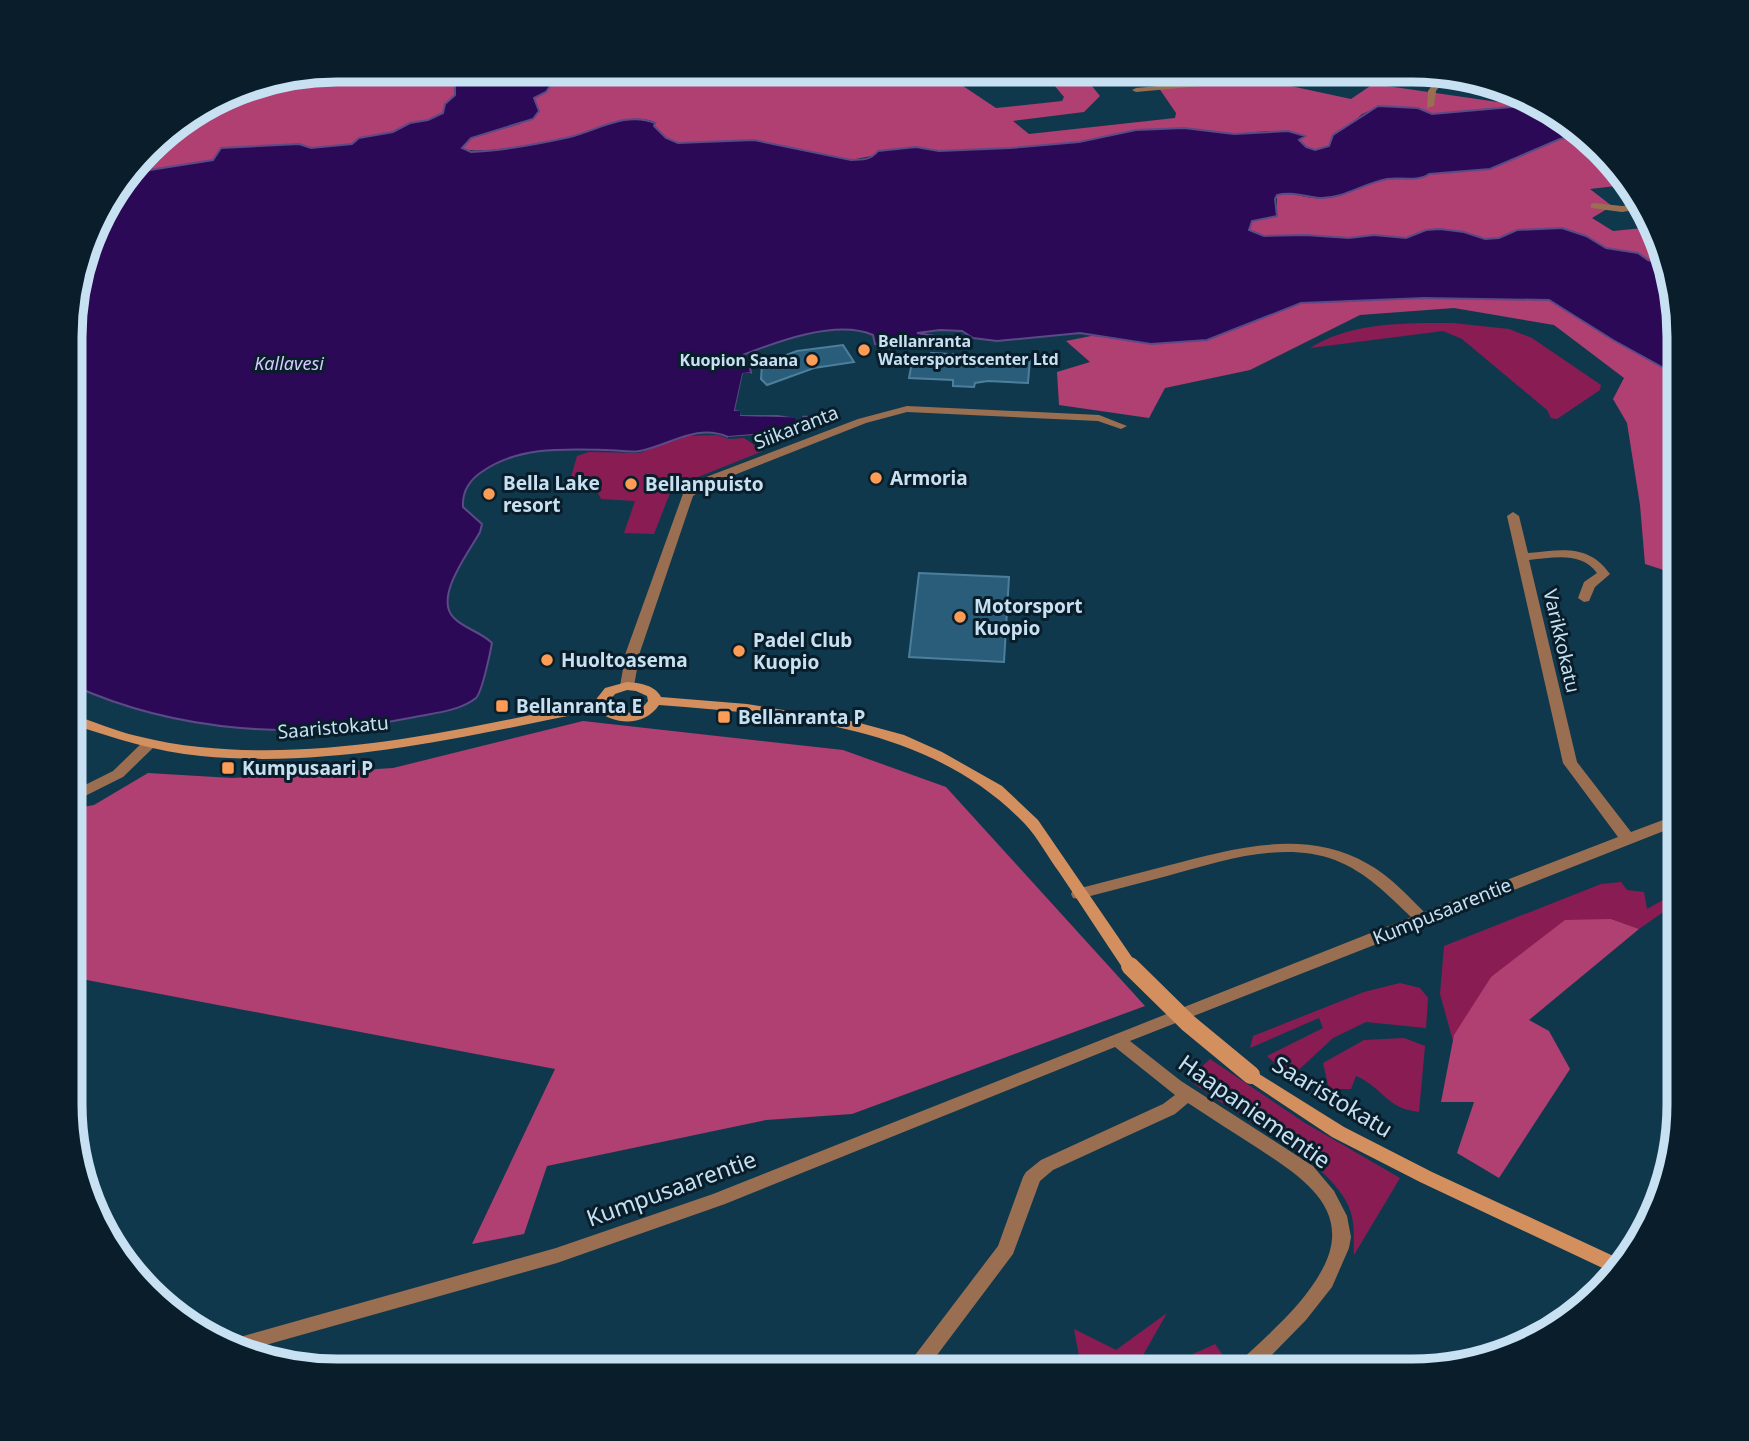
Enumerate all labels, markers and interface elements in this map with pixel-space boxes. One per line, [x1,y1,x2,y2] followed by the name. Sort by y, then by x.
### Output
[878,330,1059,370] place label: Bellanranta Watersportscenter Ltd
[856,342,872,358] marker: Bellanranta Watersportscenter Ltd
[680,349,798,371] place label: Kuopion Saana
[254,351,324,375] water label: Kallavesi
[804,352,820,368] marker: Kuopion Saana
[750,399,842,455] street label: Siikaranta
[890,465,968,491] place label: Armoria
[503,470,600,518] place label: Bella Lake resort
[868,470,884,486] marker: Armoria
[645,471,764,497] place label: Bellanpuisto
[623,476,639,492] marker: Bellanpuisto
[481,486,497,502] marker: Bella Lake resort
[1537,587,1587,695] street label: Varikkokatu
[974,593,1083,641] place label: Motorsport Kuopio
[952,609,968,625] marker: Motorsport Kuopio
[753,627,852,675] place label: Padel Club Kuopio
[731,643,747,659] marker: Padel Club Kuopio
[561,647,688,673] place label: Huoltoasema
[539,652,555,668] marker: Huoltoasema
[516,693,642,719] place label: Bellanranta E
[494,698,510,714] marker: Bellanranta E
[738,704,865,730] place label: Bellanranta P
[276,709,390,745] street label: Saaristokatu
[716,709,732,725] marker: Bellanranta P
[242,755,373,781] place label: Kumpusaari P
[220,760,236,776] marker: Kumpusaari P
[1369,871,1515,951] street label: Kumpusaarentie
[1173,1047,1337,1175] street label: Haapaniementie
[1267,1048,1399,1144] street label: Saaristokatu
[582,1142,760,1234] street label: Kumpusaarentie

